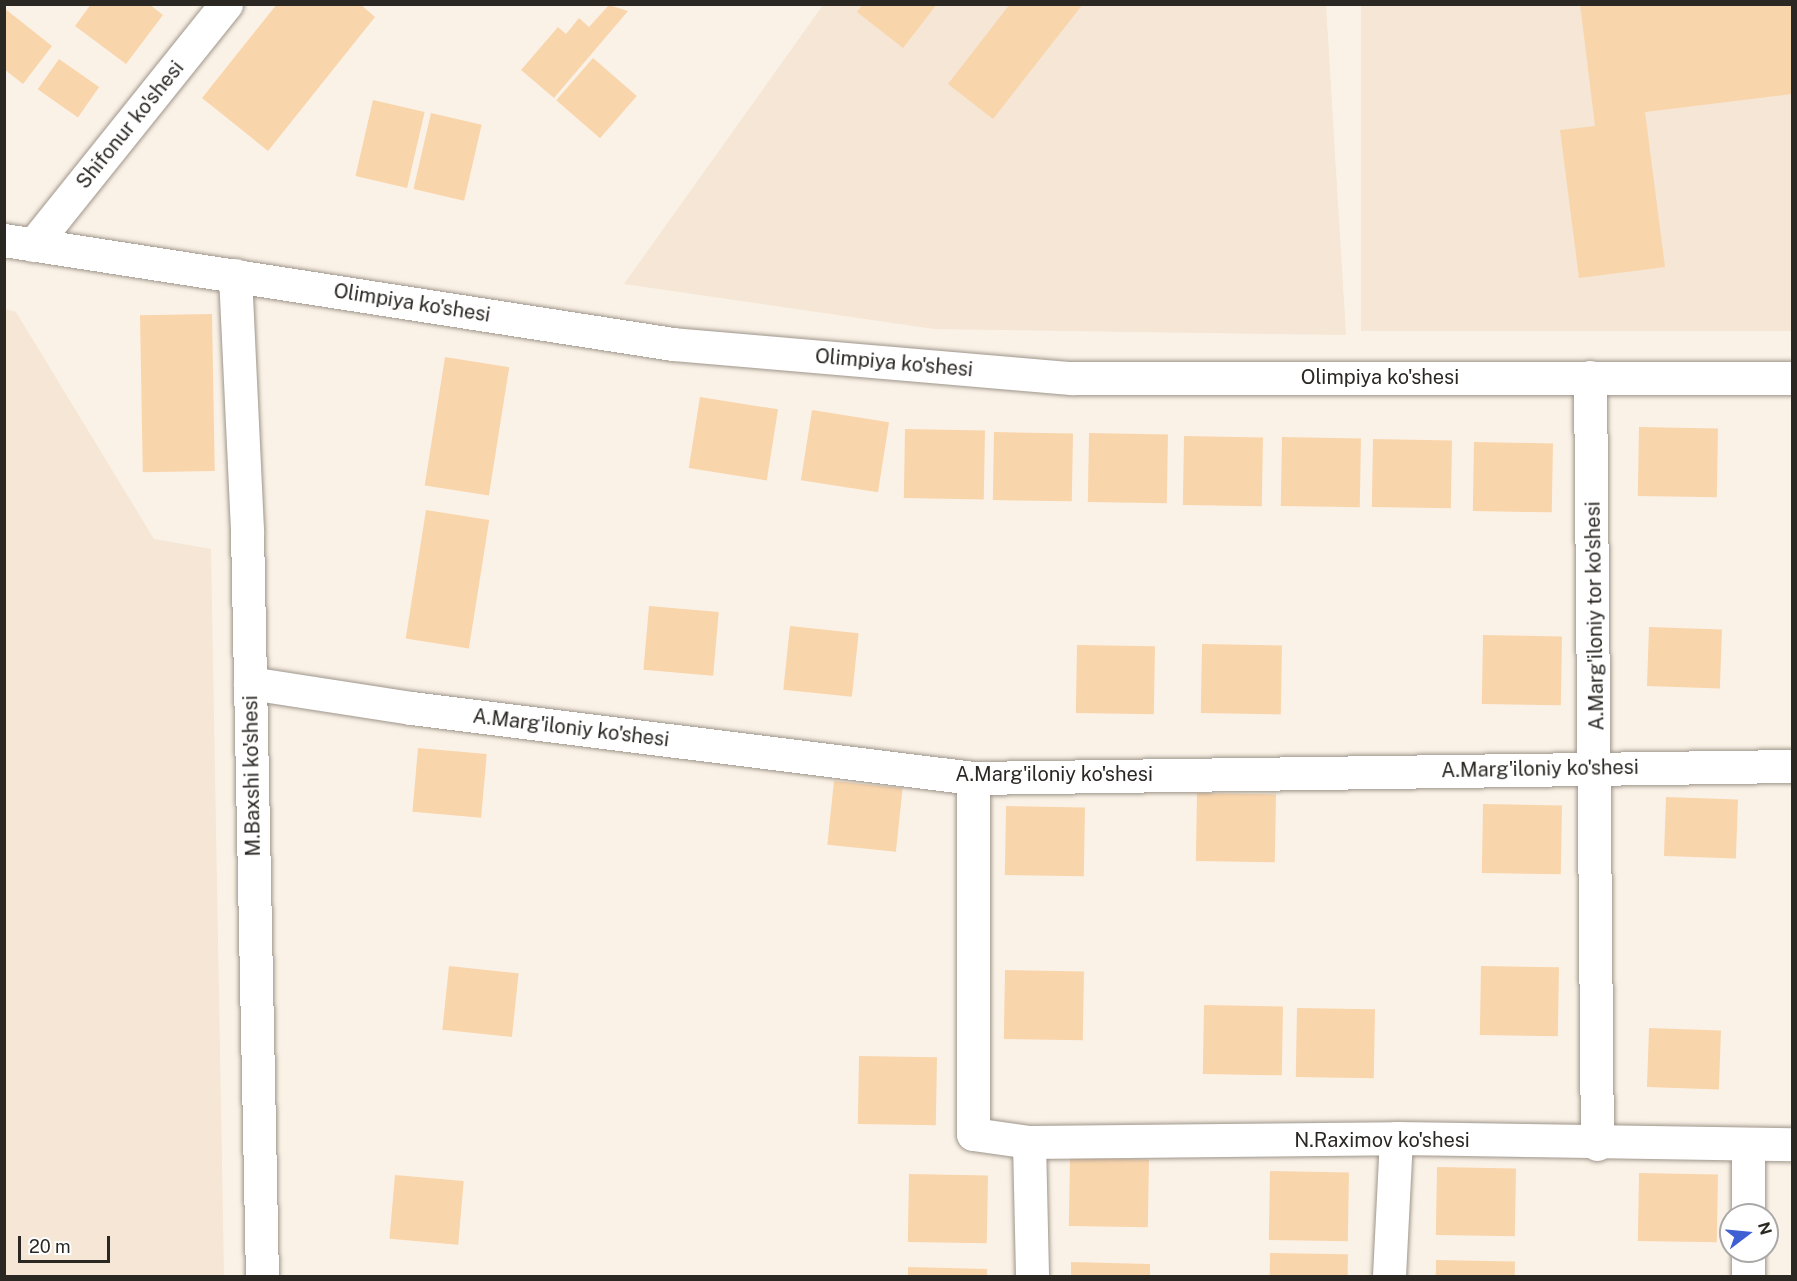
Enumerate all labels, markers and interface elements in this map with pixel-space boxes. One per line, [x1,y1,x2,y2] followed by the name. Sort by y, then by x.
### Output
[71,56,189,194] street label: Shifonur ko'shesi
[332,279,492,327] street label: Olimpiya ko'shesi
[814,344,974,382] street label: Olimpiya ko'shesi
[1301,365,1459,389] street label: Olimpiya ko'shesi
[1581,501,1609,731] street label: A.Marg'iloniy tor ko'shesi
[239,695,265,857] street label: M.Baxshi ko'shesi
[471,704,671,752] street label: A.Marg'iloniy ko'shesi
[1441,755,1639,783] street label: A.Marg'iloniy ko'shesi
[955,762,1153,786] street label: A.Marg'iloniy ko'shesi
[1294,1128,1470,1152] street label: N.Raximov ko'shesi
[1719,1203,1779,1263] north arrow
[1754,1220,1776,1237] text: N
[21,1224,112,1262] scale bar
[29,1236,71,1257] text: 20 m

